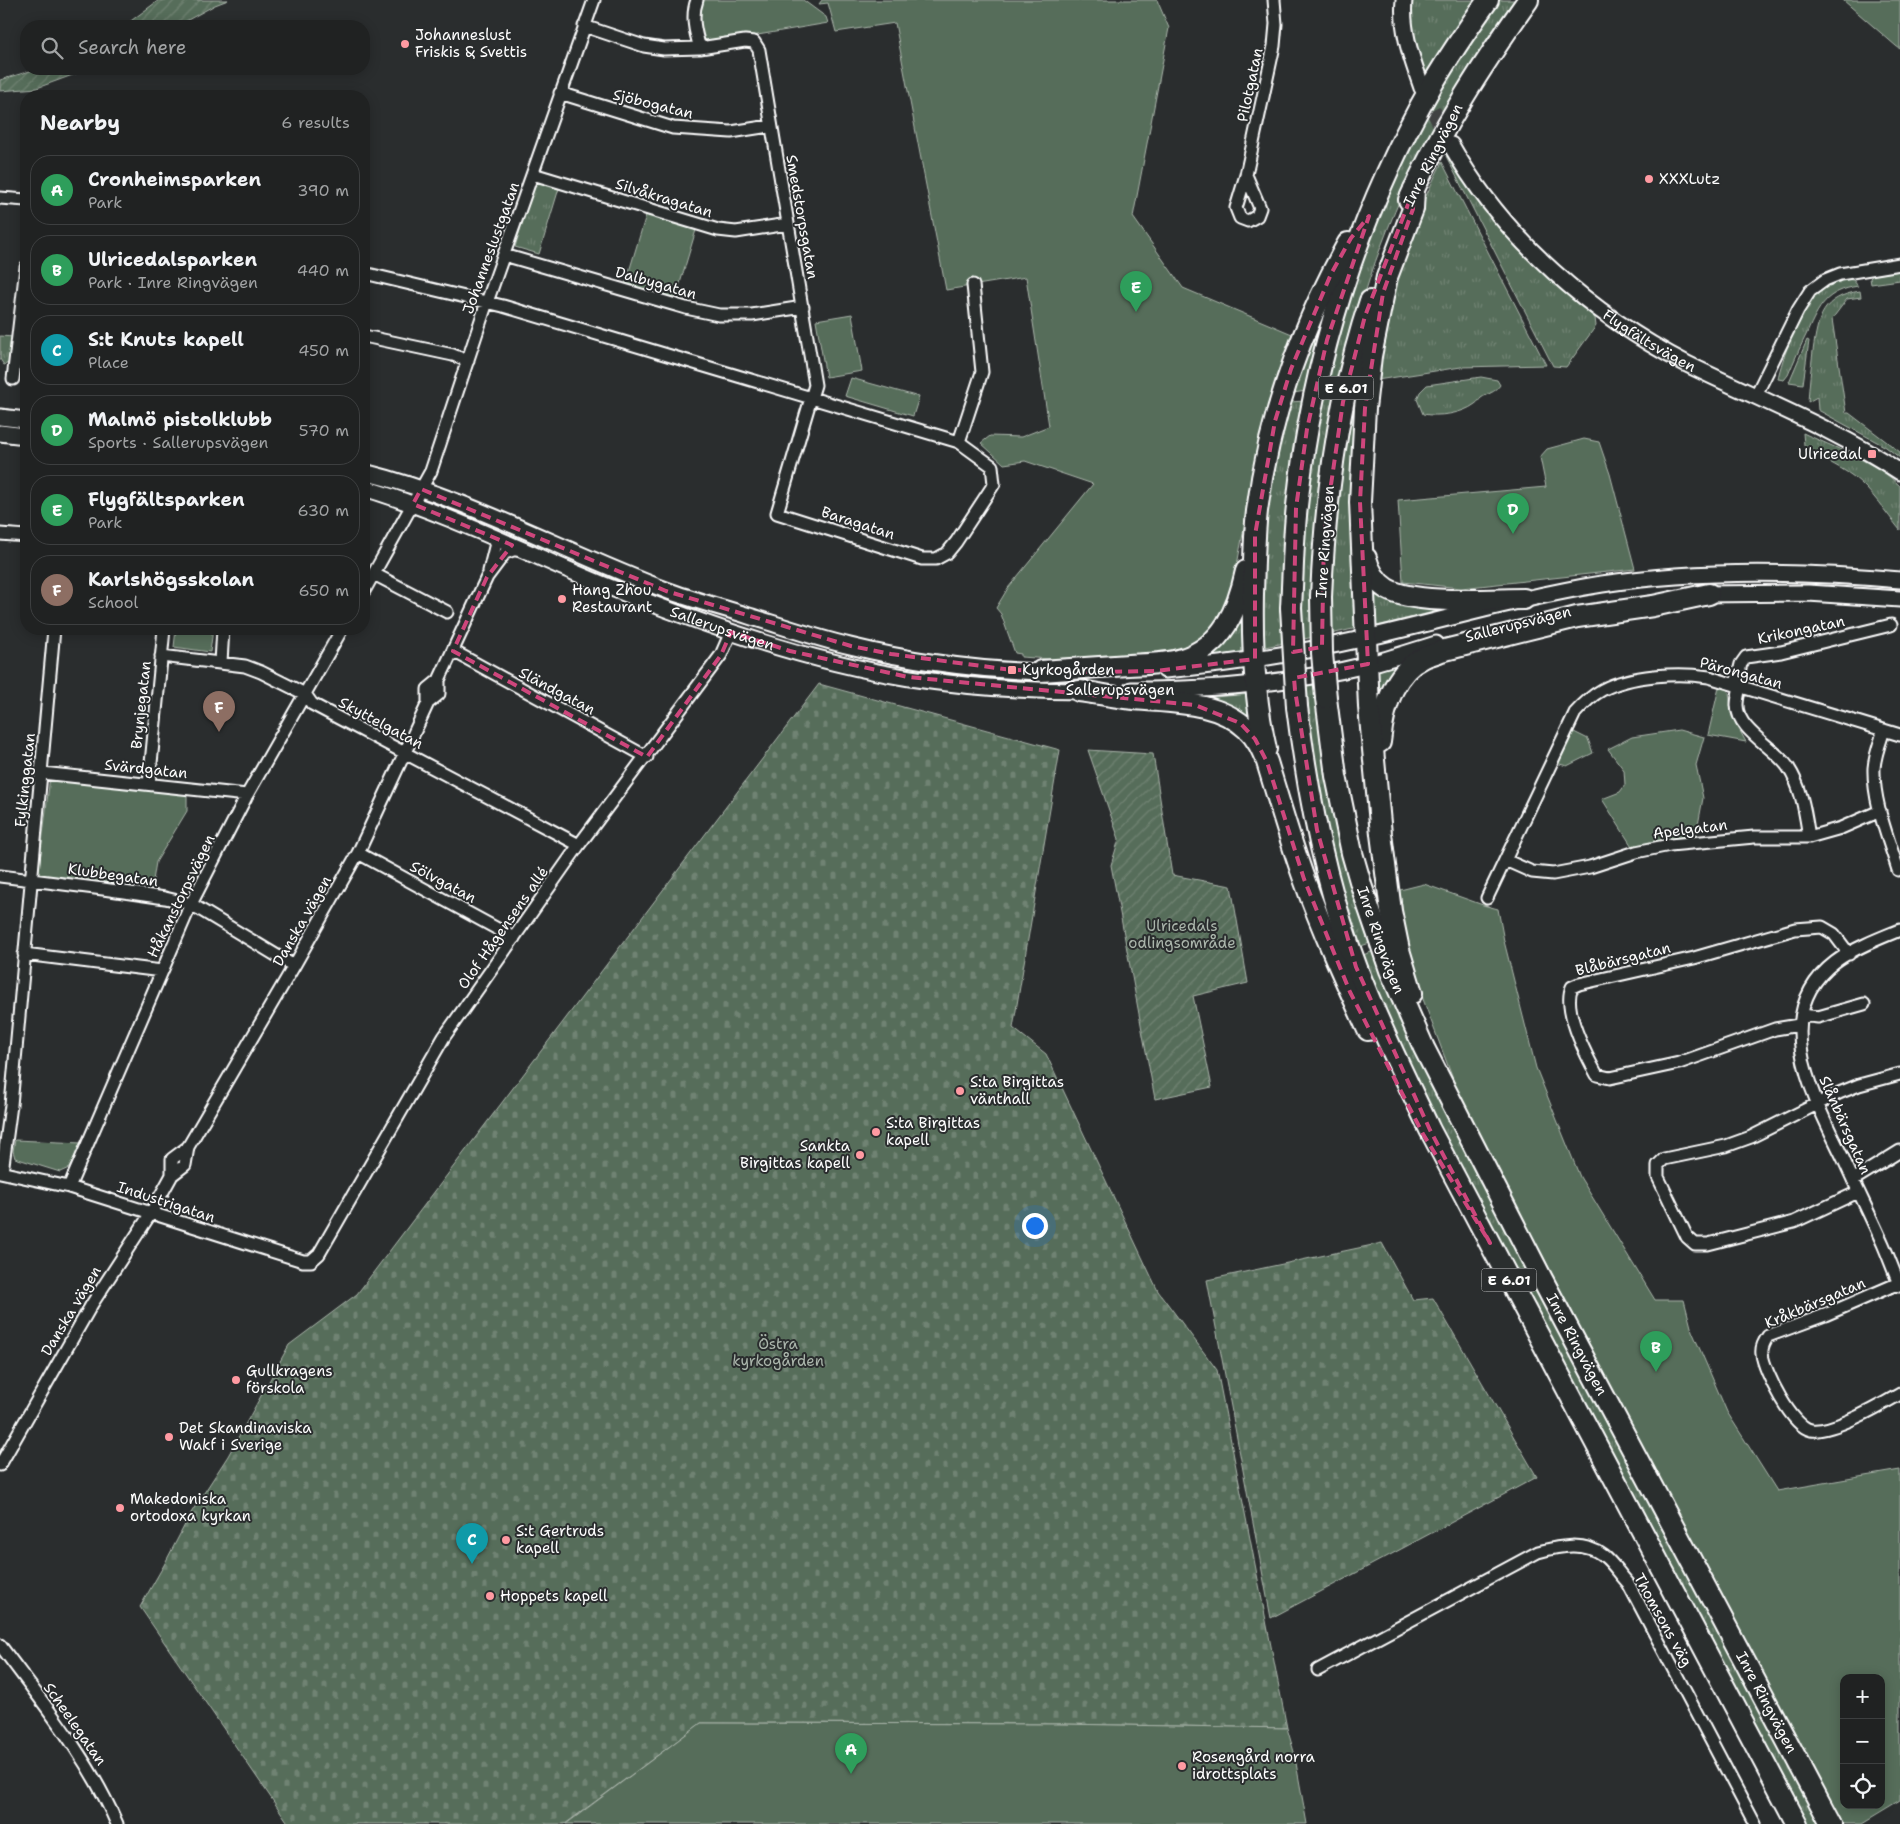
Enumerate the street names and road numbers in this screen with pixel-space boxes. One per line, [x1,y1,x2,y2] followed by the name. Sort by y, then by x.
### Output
[1232,46,1268,124] street label: Pilotgatan
[611,84,695,124] street label: Sjöbogatan
[1399,100,1467,210] street label: Inre Ringvägen
[781,153,823,281] street label: Smedstorpsgatan
[613,174,715,222] street label: Silvåkragatan
[458,179,524,317] street label: Johanneslustgatan
[613,262,699,304] street label: Dalbygatan
[1599,305,1699,377] street label: Flygfältsvägen
[1318,376,1374,399] road number: E 6.01
[1311,485,1339,599] street label: Inre Ringvägen
[819,502,897,544] street label: Baragatan
[667,601,777,655] street label: Sallerupsvägen
[1463,601,1573,647] street label: Sallerupsvägen
[1756,611,1846,649] street label: Krikongatan
[1697,652,1785,694] street label: Pärongatan
[126,660,156,750] street label: Brynjegatan
[515,663,599,719] street label: Sländgatan
[1066,680,1174,700] street label: Sallerupsvägen
[335,692,427,754] street label: Skyttelgatan
[10,732,40,828] street label: Fylkinggatan
[104,755,188,783] street label: Svärdgatan
[1652,815,1728,843] street label: Apelgatan
[143,831,219,961] street label: Håkanstorpsvägen
[406,856,480,908] street label: Sölvgatan
[66,859,160,891] street label: Klubbegatan
[453,863,553,993] street label: Olof Hågensens allé
[268,872,336,970] street label: Danska vägen
[1352,884,1409,997] street label: Inre Ringvägen
[1573,938,1673,980] street label: Blåbärsgatan
[1814,1073,1876,1177] street label: Slånbärsgatan
[114,1177,218,1227] street label: Industrigatan
[36,1262,106,1360] street label: Danska vägen
[1482,1268,1536,1292] road number: E 6.01
[1762,1273,1868,1333] street label: Kråkbärsgatan
[1542,1290,1612,1399] street label: Inre Ringvägen
[1629,1570,1697,1670] street label: Thomsons väg
[1731,1648,1802,1757] street label: Inre Ringvägen
[39,1679,111,1769] street label: Scheelegatan

